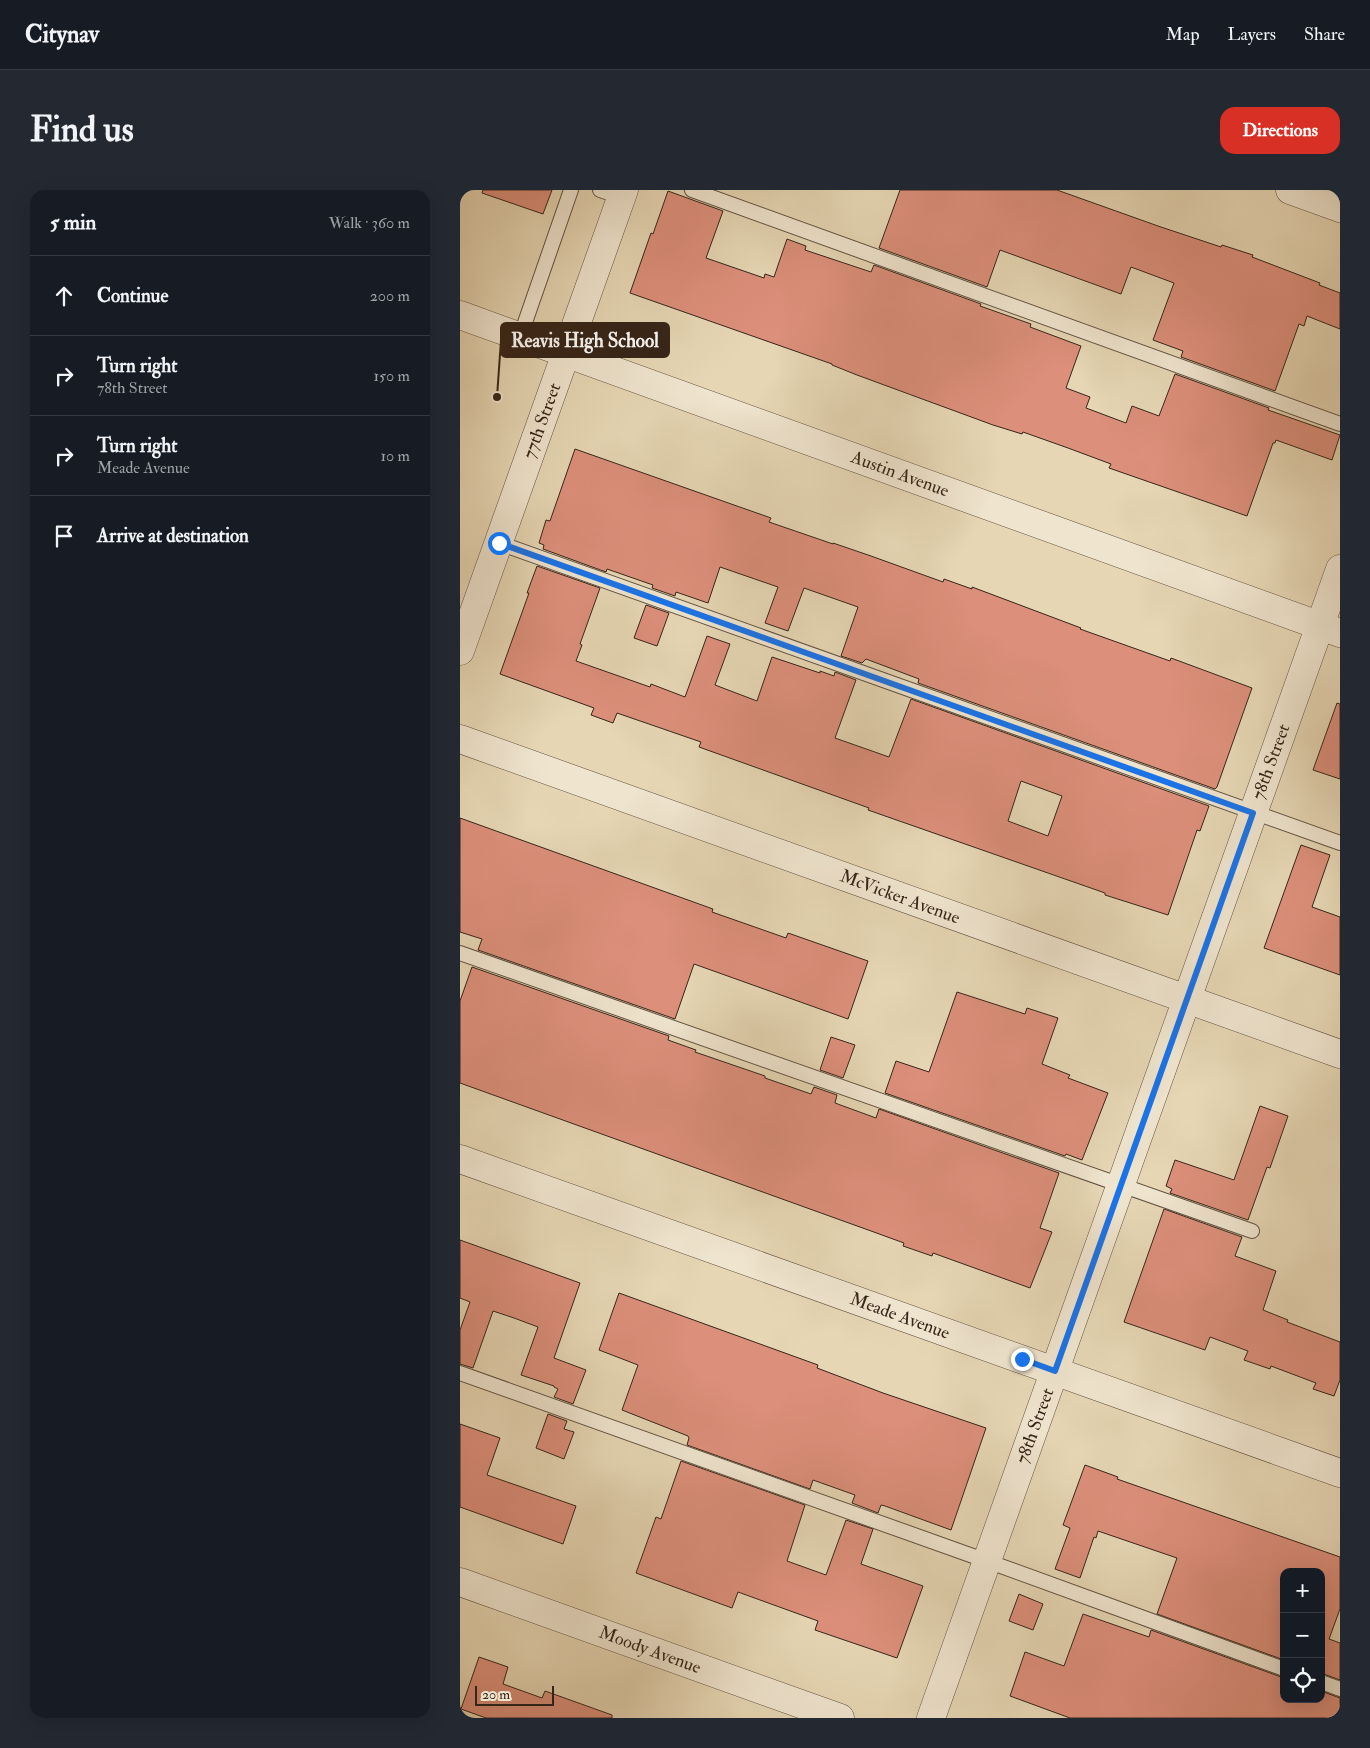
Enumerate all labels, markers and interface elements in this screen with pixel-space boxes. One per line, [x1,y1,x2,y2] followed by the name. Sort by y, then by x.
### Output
[25,19,99,50] text: Citynav
[1166,23,1200,46] text: Map
[1228,23,1276,46] text: Layers
[1304,23,1345,46] text: Share
[1220,107,1340,154] button: Directions
[30,108,134,152] text: Find us
[50,209,96,236] text: 5 min
[329,213,410,233] text: Walk · 360 m
[50,282,78,310] icon: ahead
[97,284,168,308] text: Continue
[370,286,410,306] text: 200 m
[501,323,669,357] callout: Reavis High School
[511,329,659,354] text: Reavis High School
[97,354,177,378] text: Turn right
[50,362,78,390] icon: right
[373,366,410,386] text: 150 m
[97,378,167,398] text: 78th Street
[518,380,566,462] street label: 77th Street
[97,434,177,458] text: Turn right
[50,442,78,470] icon: right
[847,445,953,503] street label: Austin Avenue
[380,446,410,466] text: 10 m
[97,458,190,478] text: Meade Avenue
[50,522,78,550] icon: arrive
[97,524,249,548] text: Arrive at destination
[488,532,511,555] route start
[1247,721,1295,803] street label: 78th Street
[837,865,964,930] street label: McVicker Avenue
[847,1287,953,1345] street label: Meade Avenue
[1011,1348,1034,1371] route end
[1011,1385,1059,1467] street label: 78th Street
[1280,1568,1325,1703] map controls
[1280,1568,1325,1613] button: +
[1280,1613,1325,1658] button: −
[596,1621,705,1679] street label: Moody Avenue
[1280,1658,1325,1703] button: locate
[475,1683,554,1706] scale bar
[482,1686,510,1703] text: 20 m

